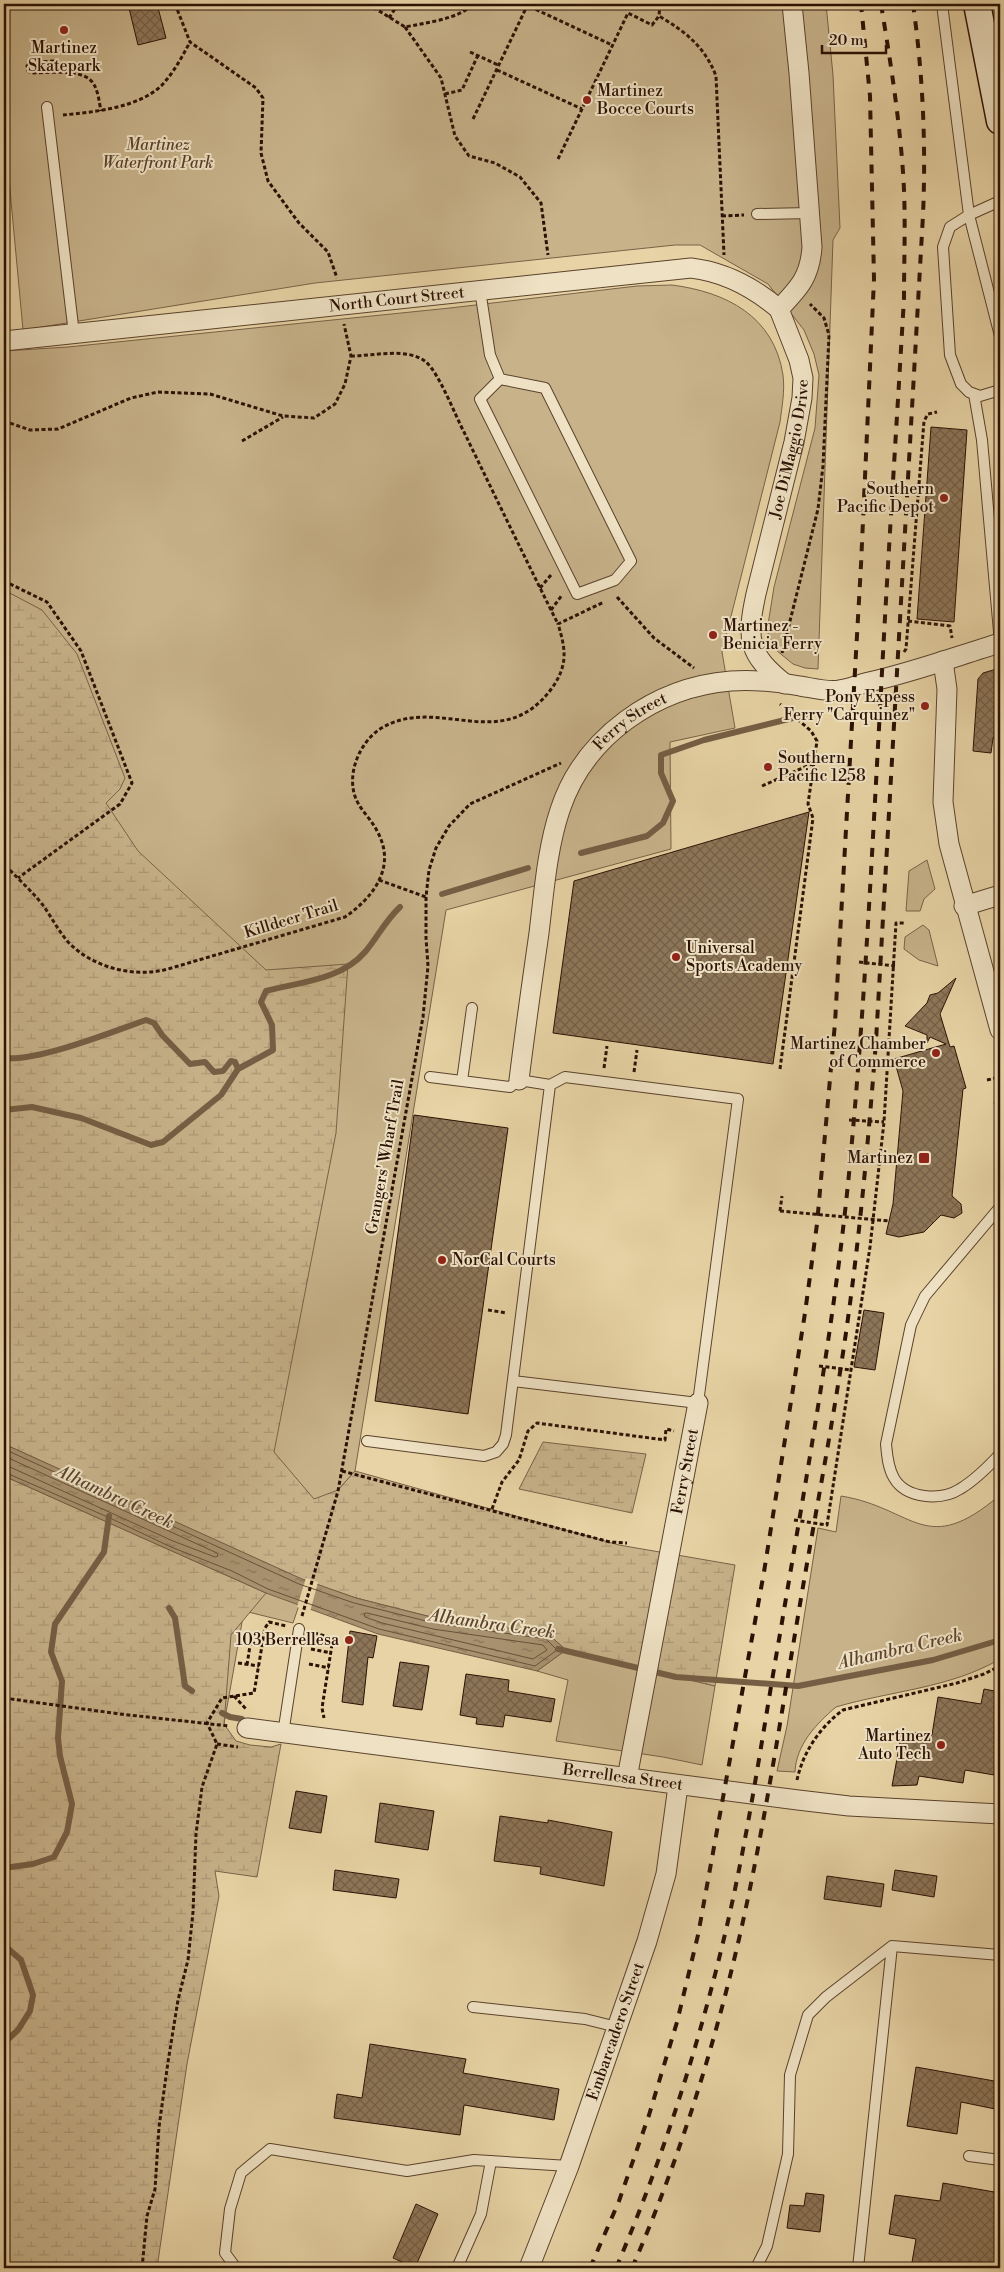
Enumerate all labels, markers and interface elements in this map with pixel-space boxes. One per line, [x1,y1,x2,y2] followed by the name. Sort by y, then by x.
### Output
[822,22,885,54] scale bar
[58,24,70,36] marker: Martinez Skatepark
[829,31,864,50] text: 20 m
[28,38,102,76] place label: Martinez Skatepark
[596,81,694,119] place label: Martinez Bocce Courts
[581,94,593,106] marker: Martinez Bocce Courts
[103,135,213,173] park label: Martinez Waterfront Park
[328,282,466,316] street label: North Court Street
[765,379,813,522] street label: Joe DiMaggio Drive
[837,479,934,517] place label: Southern Pacific Depot
[938,492,950,504] marker: Southern Pacific Depot
[722,616,822,654] place label: Martinez - Benicia Ferry
[707,629,719,641] marker: Martinez - Benicia Ferry
[784,687,915,725] place label: Pony Expess Ferry "Carquinez"
[589,688,670,755] street label: Ferry Street
[919,700,931,712] marker: Pony Expess Ferry "Carquinez"
[778,748,866,786] place label: Southern Pacific 1258
[762,761,774,773] marker: Southern Pacific 1258
[241,895,341,943] street label: Killdeer Trail
[686,938,803,976] place label: Universal Sports Academy
[670,951,682,963] marker: Universal Sports Academy
[790,1034,926,1072] place label: Martinez Chamber of Commerce
[930,1047,942,1059] marker: Martinez Chamber of Commerce
[361,1078,409,1236] street label: Grangers' Wharf Trail
[847,1148,913,1168] place label: Martinez
[917,1151,931,1165] marker: Martinez
[452,1250,556,1270] place label: NorCal Courts
[436,1254,448,1266] marker: NorCal Courts
[667,1427,703,1516] street label: Ferry Street
[51,1459,177,1534] water label: Alhambra Creek
[426,1604,556,1644] water label: Alhambra Creek
[834,1624,964,1675] water label: Alhambra Creek
[236,1630,340,1650] place label: 103 Berrellesa
[343,1634,355,1646] marker: 103 Berrellesa
[857,1726,931,1764] place label: Martinez Auto Tech
[935,1739,947,1751] marker: Martinez Auto Tech
[561,1759,684,1795] street label: Berrellesa Street
[582,1959,649,2103] street label: Embarcadero Street

